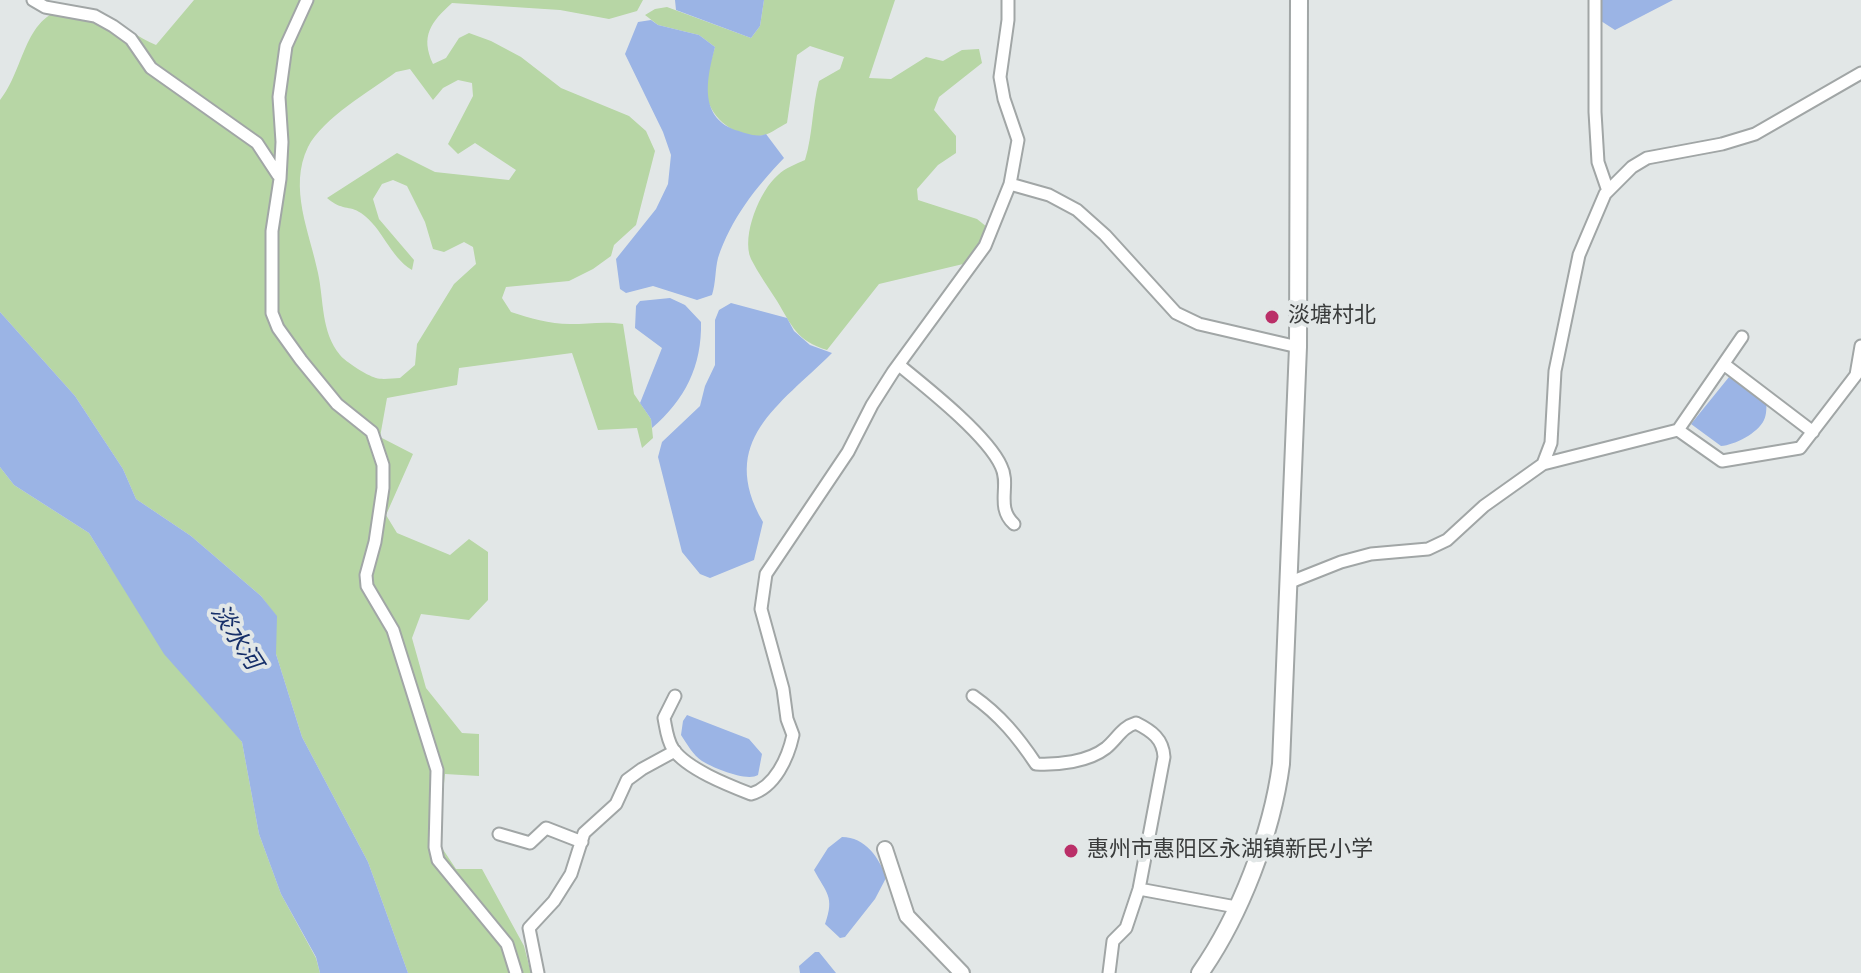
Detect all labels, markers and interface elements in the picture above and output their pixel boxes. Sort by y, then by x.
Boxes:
place label: 淡塘村北 [1288,304,1376,330]
marker: 淡塘村北 [1263,308,1281,326]
water label: 淡水河 [203,600,267,676]
place label: 惠州市惠阳区永湖镇新民小学 [1087,838,1373,864]
marker: 惠州市惠阳区永湖镇新民小学 [1062,842,1080,860]

